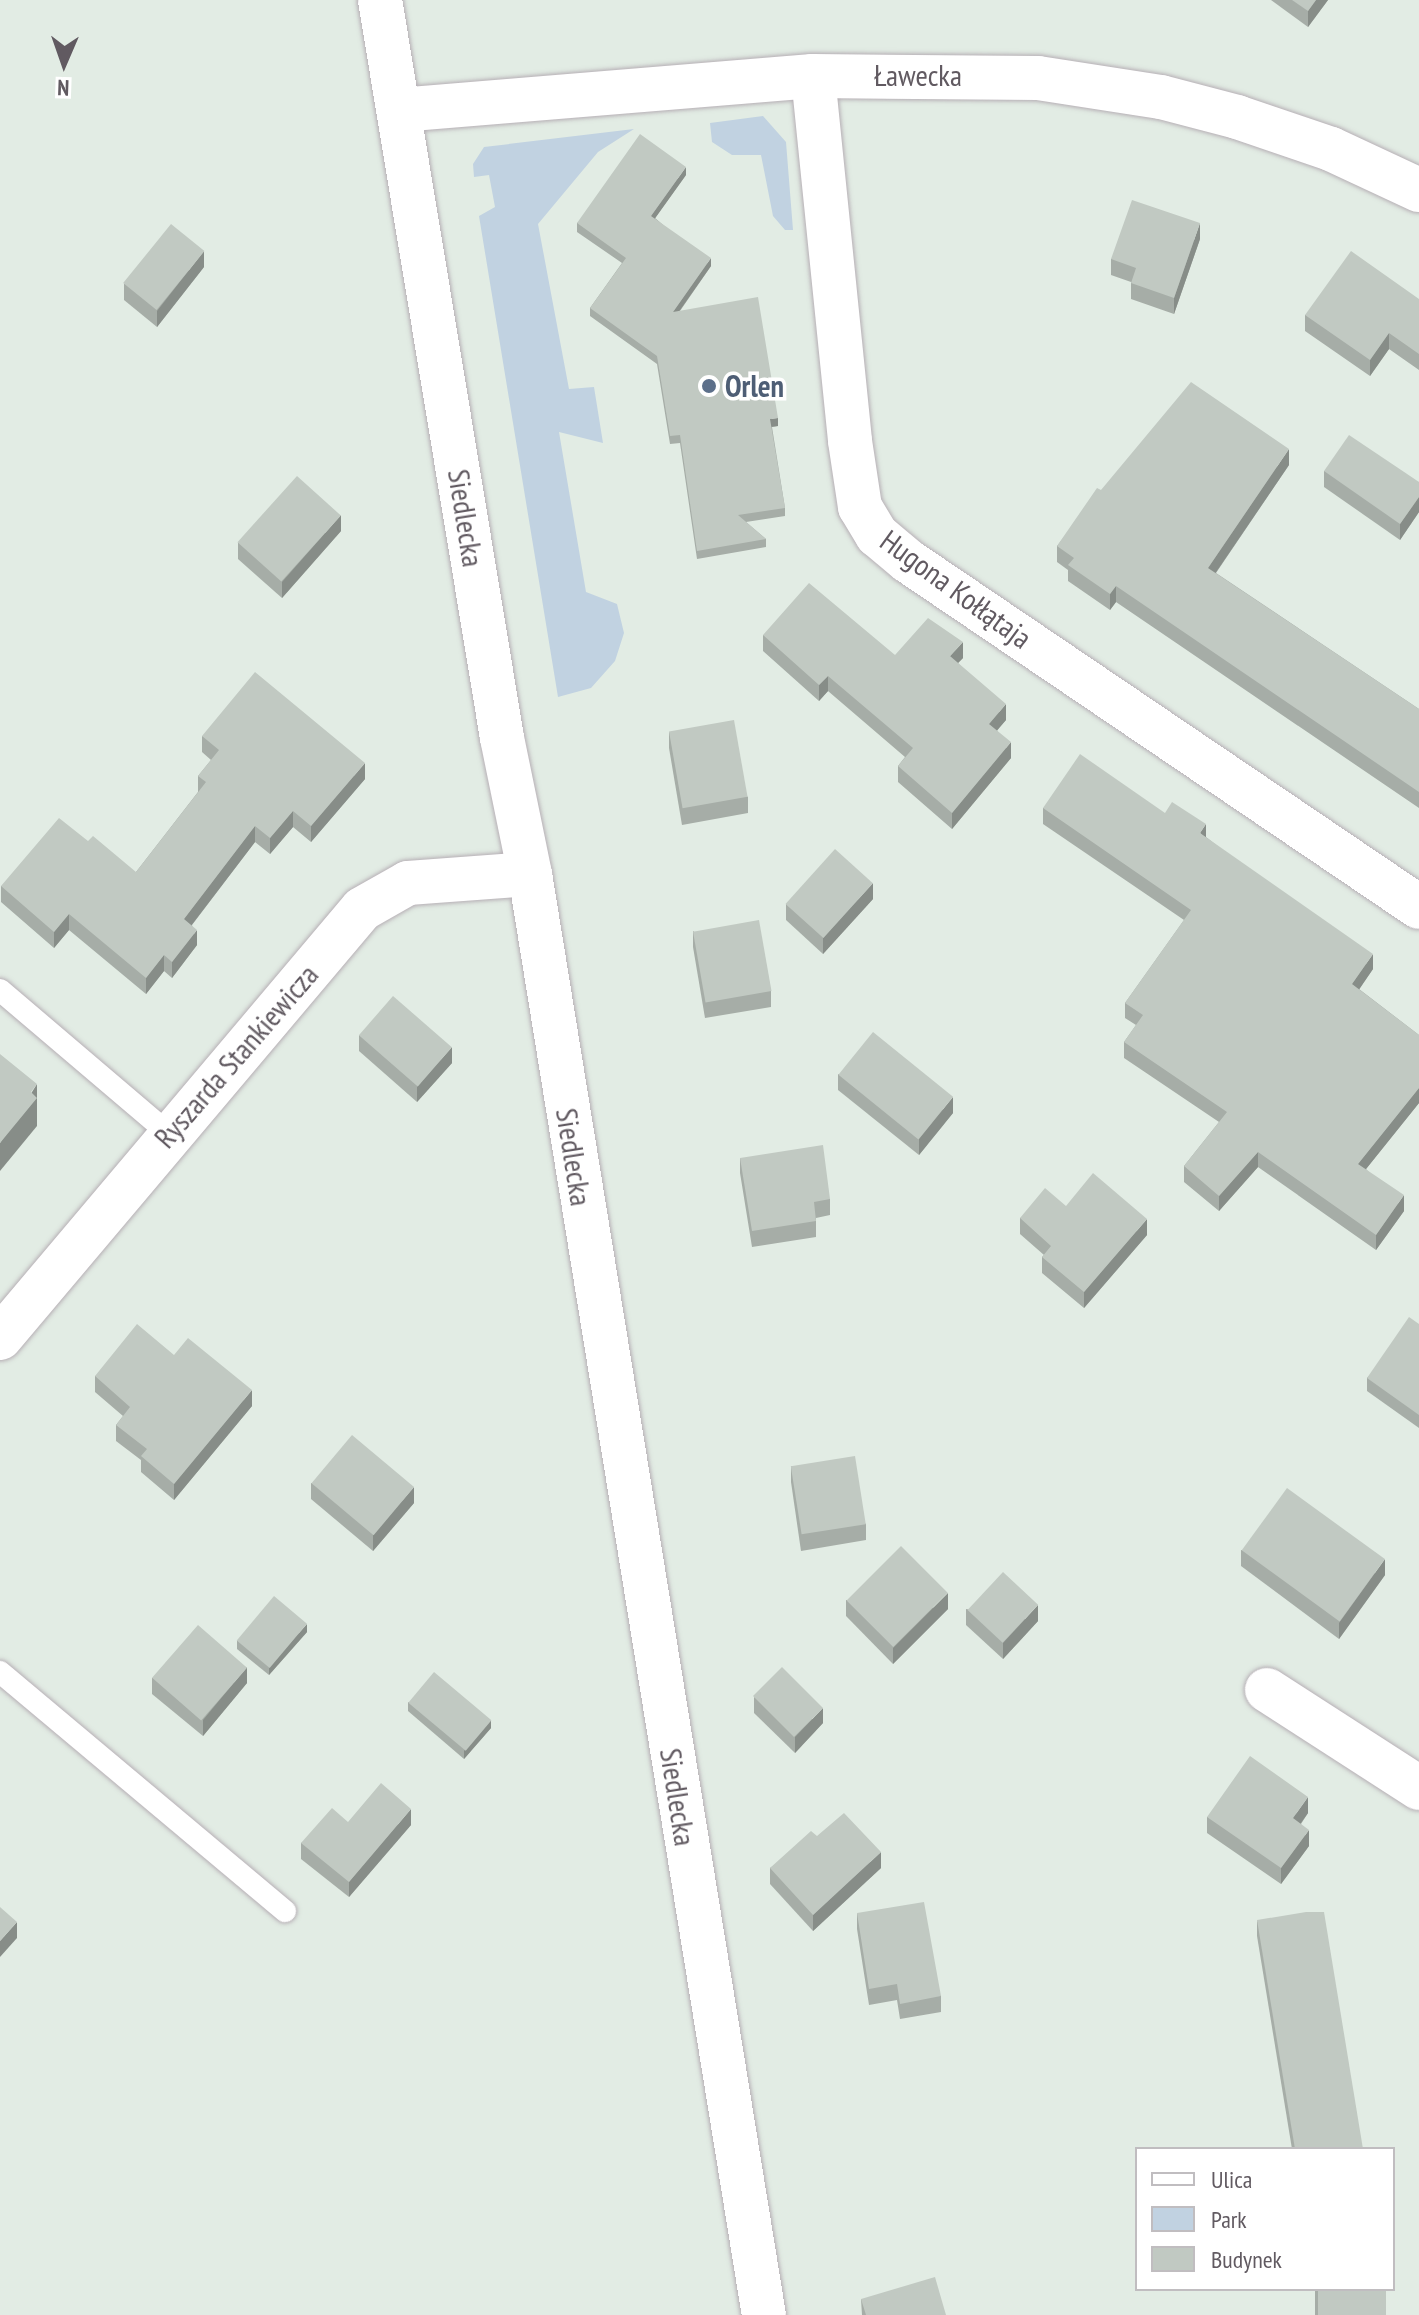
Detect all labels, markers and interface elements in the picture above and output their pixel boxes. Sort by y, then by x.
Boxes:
north arrow [24,24,104,104]
street label: Ławecka [874,57,962,93]
text: N [57,74,70,102]
place label: Orlen [725,368,784,404]
marker: Orlen [700,377,718,395]
street label: Siedlecka [441,467,491,569]
street label: Hugona Kołłątaja [873,522,1039,656]
street label: Ryszarda Stankiewicza [147,957,325,1155]
street label: Siedlecka [549,1106,599,1208]
street label: Siedlecka [653,1746,703,1848]
legend [1135,2147,1395,2291]
text: Ulica [1211,2164,1252,2195]
text: Park [1211,2204,1247,2235]
text: Budynek [1211,2244,1282,2275]

